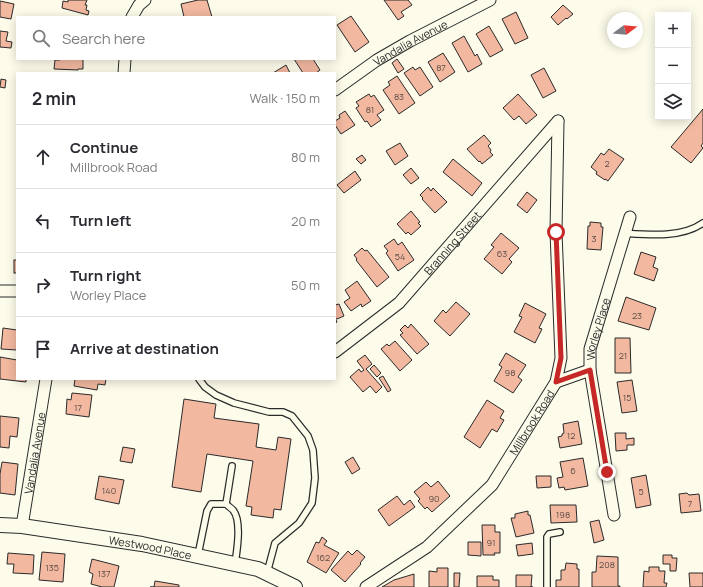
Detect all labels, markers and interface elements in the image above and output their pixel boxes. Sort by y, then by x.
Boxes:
north arrow [607,12,643,48]
map controls [655,12,691,120]
button: + [655,12,691,48]
search box [16,16,336,60]
street label: Vandalia Avenue [369,16,450,68]
icon: search [30,27,52,49]
text: Search here [62,28,145,49]
button: − [655,48,691,84]
house number: 87 [436,61,446,74]
button: layers [655,84,691,120]
text: 2 min [32,87,76,110]
text: Walk · 150 m [249,89,320,107]
house number: 83 [394,90,404,103]
house number: 81 [366,103,374,116]
text: Continue [70,137,138,158]
icon: ahead [32,146,54,168]
text: 80 m [291,148,320,166]
house number: 2 [604,157,610,170]
text: Millbrook Road [70,158,158,176]
street label: Branning Street [420,207,484,277]
icon: left [32,210,54,232]
text: Turn left [70,210,132,231]
text: 20 m [291,212,320,230]
route start [547,223,565,241]
house number: 3 [592,232,597,245]
house number: 63 [497,247,507,260]
house number: 54 [395,250,405,263]
text: Turn right [70,265,141,286]
icon: right [32,274,54,296]
text: 50 m [291,276,320,294]
text: Worley Place [70,286,146,304]
street label: Worley Place [582,295,613,360]
house number: 23 [632,309,642,322]
icon: arrive [32,338,54,360]
text: Arrive at destination [70,338,219,359]
house number: 21 [619,349,627,362]
house number: 98 [505,366,515,379]
street label: Millbrook Road [505,386,557,457]
house number: 15 [623,391,631,404]
house number: 17 [74,401,82,414]
street label: Vandalia Avenue [20,410,48,495]
house number: 12 [567,429,575,442]
route end [598,463,616,481]
house number: 6 [570,464,576,477]
house number: 140 [102,484,116,497]
house number: 5 [638,485,644,498]
house number: 90 [428,492,440,505]
house number: 7 [688,497,693,510]
house number: 198 [556,508,570,521]
street label: Westwood Place [108,532,194,562]
house number: 91 [486,536,496,549]
house number: 162 [316,551,330,564]
house number: 208 [599,558,615,571]
house number: 135 [45,561,59,574]
house number: 137 [97,567,111,580]

